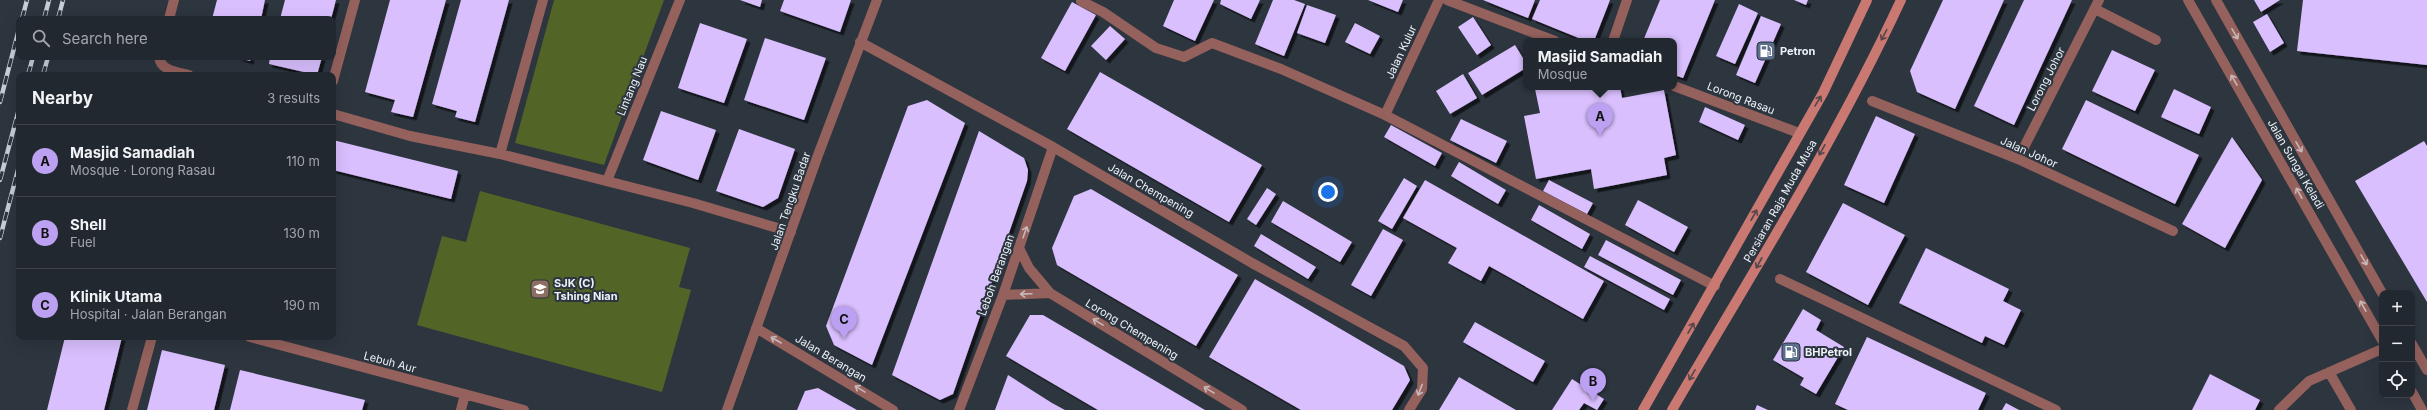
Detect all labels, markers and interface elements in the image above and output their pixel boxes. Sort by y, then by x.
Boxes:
search box [16,16,336,60]
street label: Jalan Kulur [1382,23,1420,81]
icon: search [30,27,52,49]
one-way arrow [2231,28,2239,40]
text: Search here [62,29,148,48]
one-way arrow [1879,29,1887,41]
popup [1523,38,1677,90]
fuel station icon: Petron [1755,40,1777,62]
place label: Petron [1780,44,1816,58]
street label: Lorong Johor [2024,45,2068,113]
text: Masjid Samadiah [1538,47,1662,66]
street label: Lintang Nau [614,54,650,118]
text: Mosque [1538,66,1587,82]
one-way arrow [2230,74,2238,86]
street label: Lorong Rasau [1705,79,1777,117]
text: Nearby [32,88,93,108]
text: 3 results [267,90,320,106]
one-way arrow [1814,95,1822,107]
pin: A [1587,103,1613,136]
street label: Jalan Sungai Keladi [2265,117,2327,211]
street label: Jalan Johor [1998,133,2060,171]
street label: Persiaran Raja Muda Musa [1740,137,1820,265]
one-way arrow [2296,141,2304,153]
text: Masjid Samadiah [70,143,195,162]
one-way arrow [1818,144,1826,156]
street label: Jalan Tengku Badar [767,150,813,252]
text: A [40,153,50,169]
text: 110 m [286,153,320,169]
street label: Jalan Chempening [1105,160,1197,220]
text: Mosque · Lorong Rasau [70,162,215,178]
your location [1318,182,1338,202]
one-way arrow [2294,187,2302,199]
one-way arrow [1751,209,1759,221]
text: Shell [70,215,106,234]
text: B [41,225,49,241]
text: 130 m [283,225,320,241]
one-way arrow [1022,225,1029,238]
street label: Leboh Berangan [975,232,1017,318]
text: Fuel [70,234,96,250]
one-way arrow [2360,254,2368,266]
one-way arrow [1754,257,1762,269]
place label: SJK (C) Tshing Nian [554,276,618,303]
school or university icon: SJK (C) Tshing Nian [529,278,551,300]
text: Klinik Utama [70,287,162,306]
one-way arrow [1020,290,1033,298]
map controls [2379,290,2415,398]
button: + [2379,290,2415,326]
street label: Lorong Chempening [1083,296,1181,362]
text: C [40,297,50,313]
text: 190 m [283,297,320,313]
one-way arrow [2358,300,2366,312]
text: Hospital · Jalan Berangan [70,306,227,322]
pin: C [831,306,857,339]
one-way arrow [1092,318,1104,326]
one-way arrow [1687,322,1695,334]
button: − [2379,326,2415,362]
street label: Jalan Berangan [793,331,869,385]
one-way arrow [770,335,782,343]
fuel station icon: BHPetrol [1780,341,1802,363]
place label: BHPetrol [1805,345,1852,359]
street label: Lebuh Aur [362,348,418,376]
button: locate [2379,362,2415,398]
pin: B [1580,368,1606,401]
one-way arrow [1688,369,1696,381]
one-way arrow [1416,384,1423,397]
one-way arrow [854,385,866,393]
one-way arrow [1204,386,1215,394]

